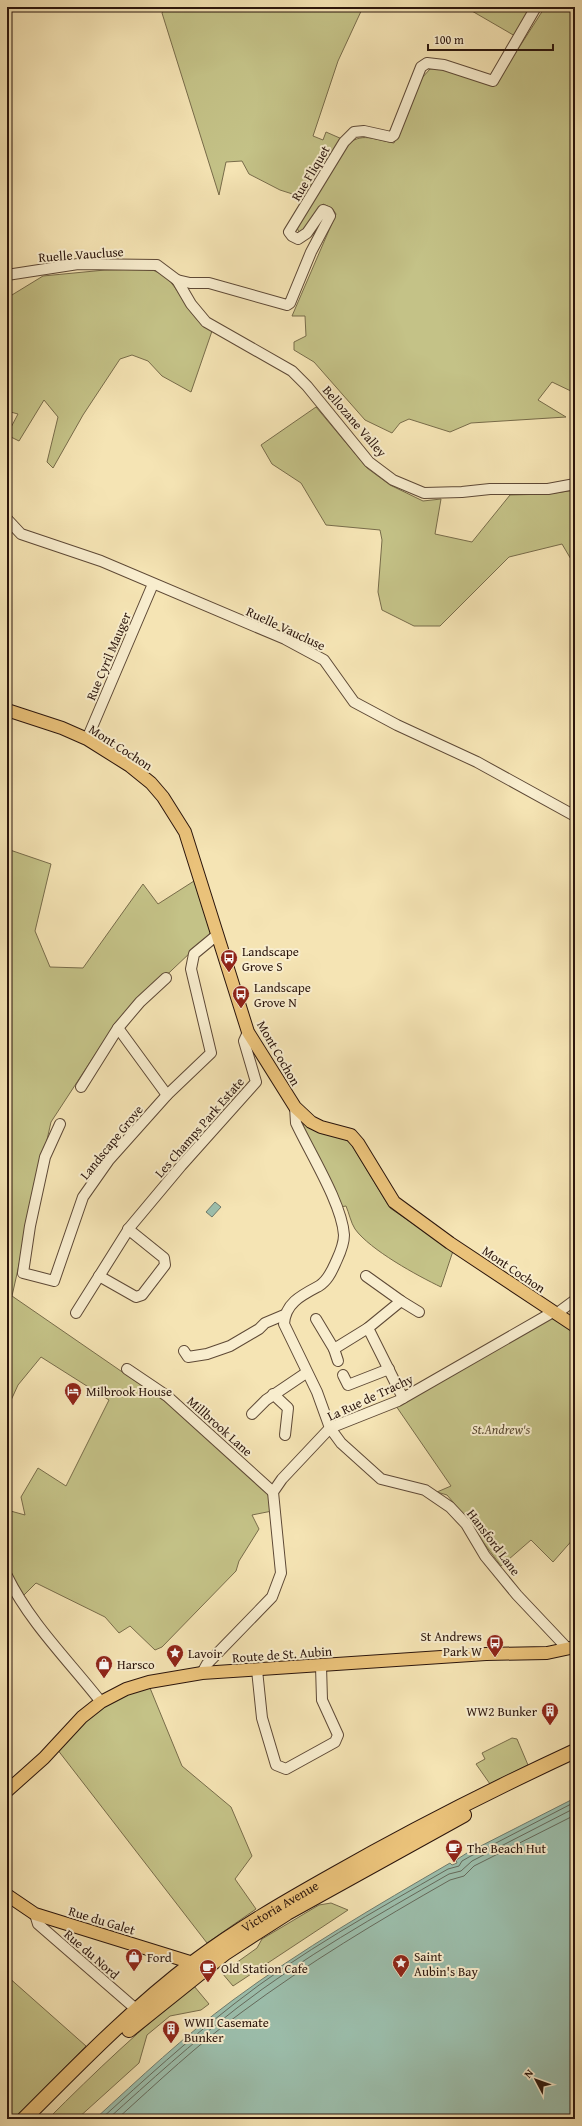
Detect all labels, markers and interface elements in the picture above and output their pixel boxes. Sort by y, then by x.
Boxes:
scale bar [428,26,553,52]
text: 100 m [434,31,464,48]
street label: Rue Fliquet [286,142,335,205]
street label: Ruelle Vaucluse [38,242,124,267]
street label: Bellozane Valley [318,381,391,462]
street label: Ruelle Vaucluse [243,602,328,655]
street label: Rue Cyril Mauger [81,608,136,703]
street label: Mont Cochon [85,720,157,776]
place label: Landscape Grove S [242,942,299,976]
bus stop icon: Landscape Grove S [219,948,239,973]
place label: Landscape Grove N [254,978,311,1012]
bus stop icon: Landscape Grove N [231,984,251,1009]
street label: Mont Cochon [252,1017,305,1090]
street label: Les Champs Park Estate [150,1073,248,1182]
street label: Landscape Grove [75,1101,147,1184]
street label: Mont Cochon [478,1241,550,1298]
street label: La Rue de Trachy [324,1369,417,1426]
hotel icon: Milbrook House [63,1381,83,1406]
place label: Milbrook House [86,1382,172,1401]
street label: Millbrook Lane [183,1392,257,1461]
park label: St.Andrew's [472,1420,531,1439]
street label: Hansford Lane [462,1505,525,1580]
place label: St Andrews Park W [420,1627,482,1661]
bus stop icon: St Andrews Park W [485,1633,505,1658]
street label: Route de St. Aubin [231,1641,333,1667]
place icon: Lavoir [165,1643,185,1668]
place label: Lavoir [188,1644,223,1663]
shop icon: Harsco [94,1654,114,1679]
place label: Harsco [117,1655,155,1674]
building icon: WW2 Bunker [540,1701,560,1726]
place label: WW2 Bunker [466,1702,538,1721]
cafe icon: The Beach Hut [444,1838,464,1863]
place label: The Beach Hut [467,1839,547,1858]
street label: Victoria Avenue [238,1876,322,1937]
street label: Rue du Galet [66,1901,138,1940]
street label: Rue du Nord [60,1925,123,1984]
shop icon: Ford [124,1947,144,1972]
place label: Saint Aubin's Bay [414,1947,478,1981]
place label: Ford [147,1948,172,1967]
place icon: Saint Aubin's Bay [391,1953,411,1978]
cafe icon: Old Station Cafe [198,1958,218,1983]
place label: Old Station Cafe [221,1959,308,1978]
place label: WWII Casemate Bunker [184,2013,269,2047]
building icon: WWII Casemate Bunker [161,2019,181,2044]
north arrow [516,2060,556,2100]
text: N [520,2065,537,2081]

